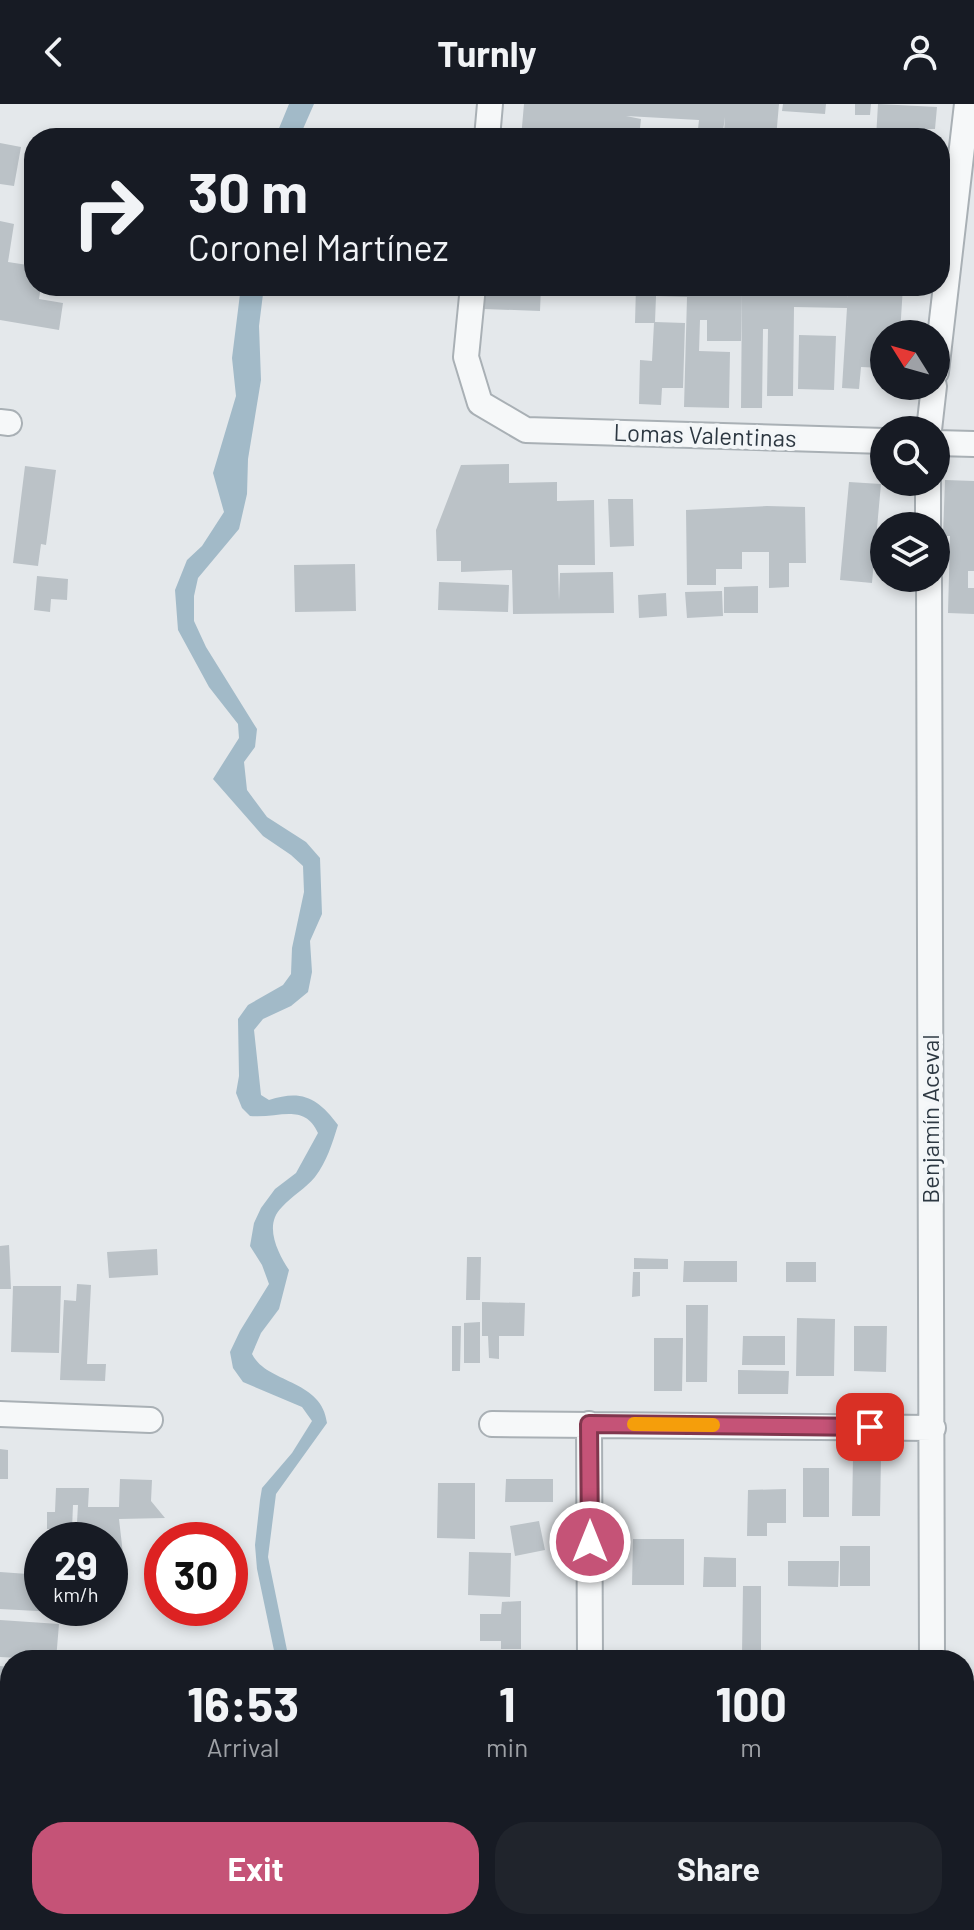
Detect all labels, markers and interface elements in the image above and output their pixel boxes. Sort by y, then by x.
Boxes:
icon: back [32,30,76,74]
icon: person [898,30,942,74]
text: Turnly [437,31,537,74]
text: 30 m [188,157,308,224]
icon: right [56,160,160,264]
text: Coronel Martínez [188,225,449,268]
north arrow [870,320,950,400]
map controls [870,320,950,592]
button: search [870,416,950,496]
street label: Lomas Valentinas [613,417,797,452]
button: layers [870,512,950,592]
street label: Benjamín Aceval [915,1034,944,1204]
pin [836,1393,904,1461]
icon: arrive [848,1405,892,1449]
position arrow [548,1500,632,1584]
speed limit sign: 30 [144,1522,248,1626]
text: 29 [54,1540,98,1588]
text: km/h [53,1582,99,1606]
text: 16:53 [187,1674,299,1732]
text: 1 [499,1674,516,1732]
text: 100 [715,1674,787,1732]
text: Arrival [207,1731,279,1762]
text: min [486,1731,528,1762]
text: m [740,1731,762,1762]
button: Exit [32,1822,479,1914]
button: Share [495,1822,942,1914]

